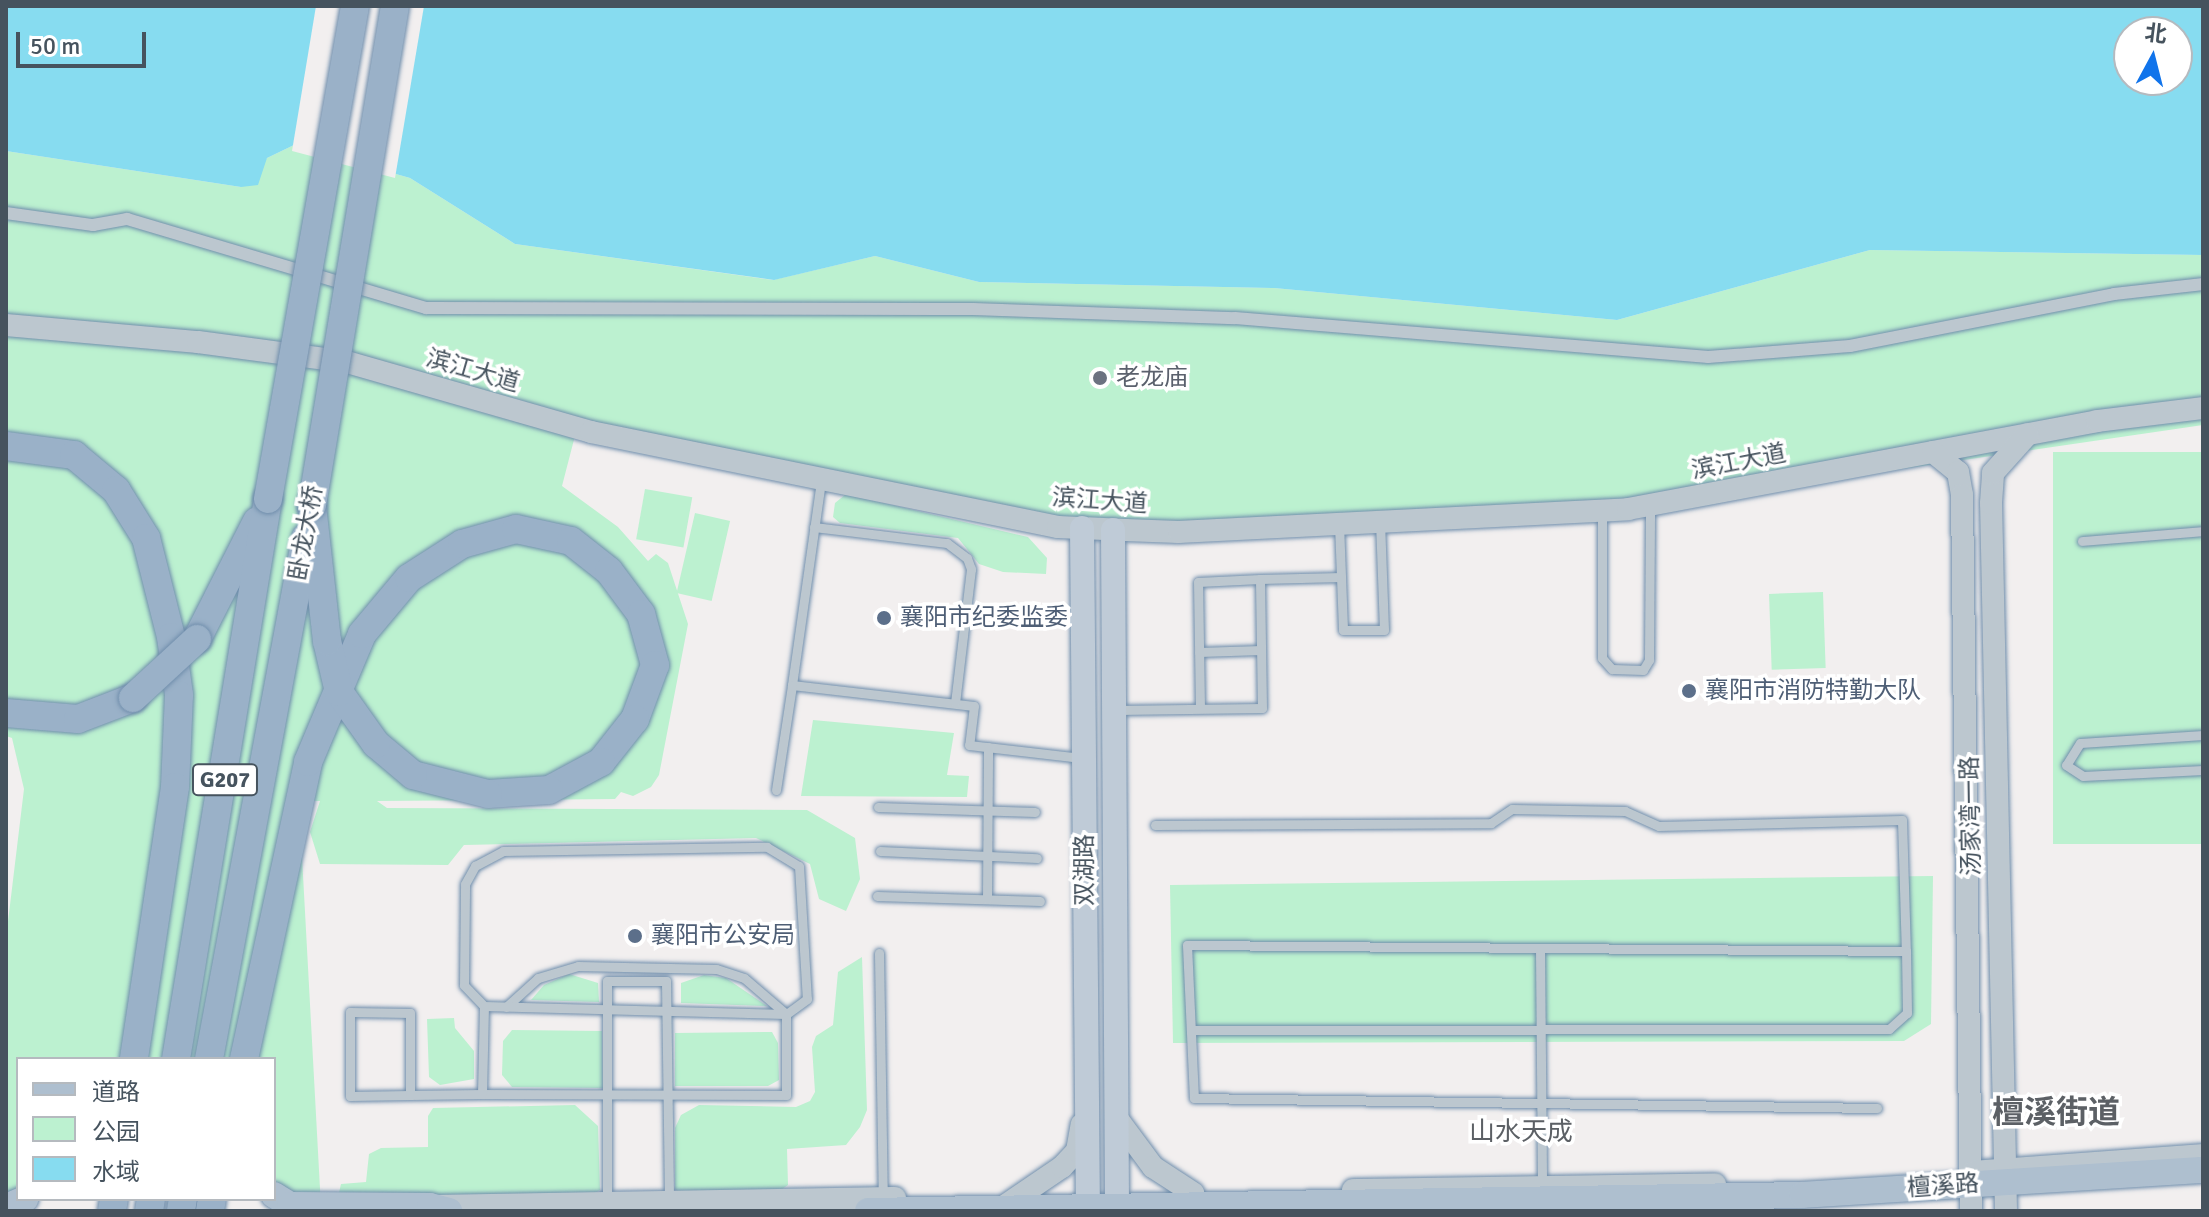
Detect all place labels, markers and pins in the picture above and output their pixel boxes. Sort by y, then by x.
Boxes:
place label: 老龙庙 [1116,364,1188,392]
marker: 老龙庙 [1091,369,1109,387]
place label: 襄阳市纪委监委 [900,604,1068,632]
marker: 襄阳市纪委监委 [875,609,893,627]
place label: 襄阳市消防特勤大队 [1705,677,1921,705]
marker: 襄阳市消防特勤大队 [1680,682,1698,700]
place label: 襄阳市公安局 [651,922,795,950]
marker: 襄阳市公安局 [626,927,644,945]

